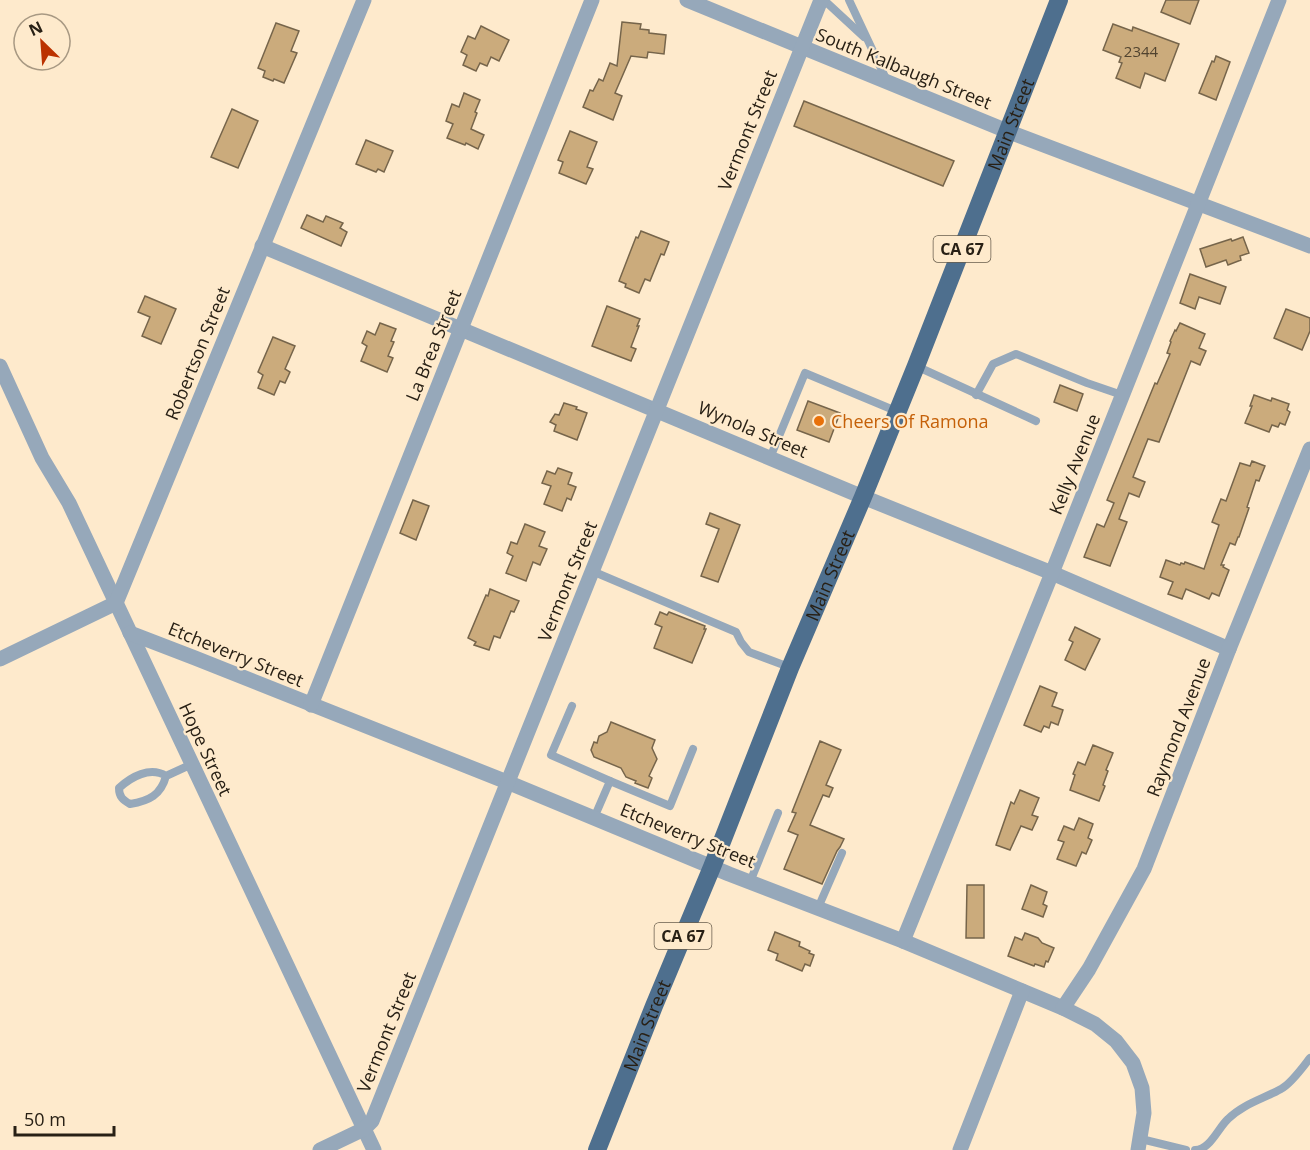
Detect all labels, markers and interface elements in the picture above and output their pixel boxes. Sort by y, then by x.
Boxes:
north arrow [12,12,72,72]
text: N [25,16,46,41]
street label: South Kalbaugh Street [813,22,995,114]
house number: 2344 [1124,41,1159,61]
street label: Vermont Street [712,66,782,194]
street label: Main Street [982,75,1039,174]
road number: CA 67 [934,236,990,262]
street label: Robertson Street [159,283,235,423]
street label: La Brea Street [400,286,466,404]
street label: Wynola Street [694,395,812,463]
place label: Cheers Of Ramona [831,409,989,433]
street label: Kelly Avenue [1043,410,1105,518]
marker: Cheers Of Ramona [812,414,826,428]
street label: Vermont Street [532,517,602,645]
street label: Main Street [800,526,860,625]
street label: Etcheverry Street [165,616,307,692]
street label: Raymond Avenue [1140,654,1216,800]
street label: Hope Street [174,699,238,799]
street label: Etcheverry Street [617,797,759,873]
road number: CA 67 [654,923,712,949]
street label: Vermont Street [351,968,421,1096]
street label: Main Street [617,976,676,1075]
scale bar [15,1099,114,1137]
text: 50 m [24,1107,66,1131]

